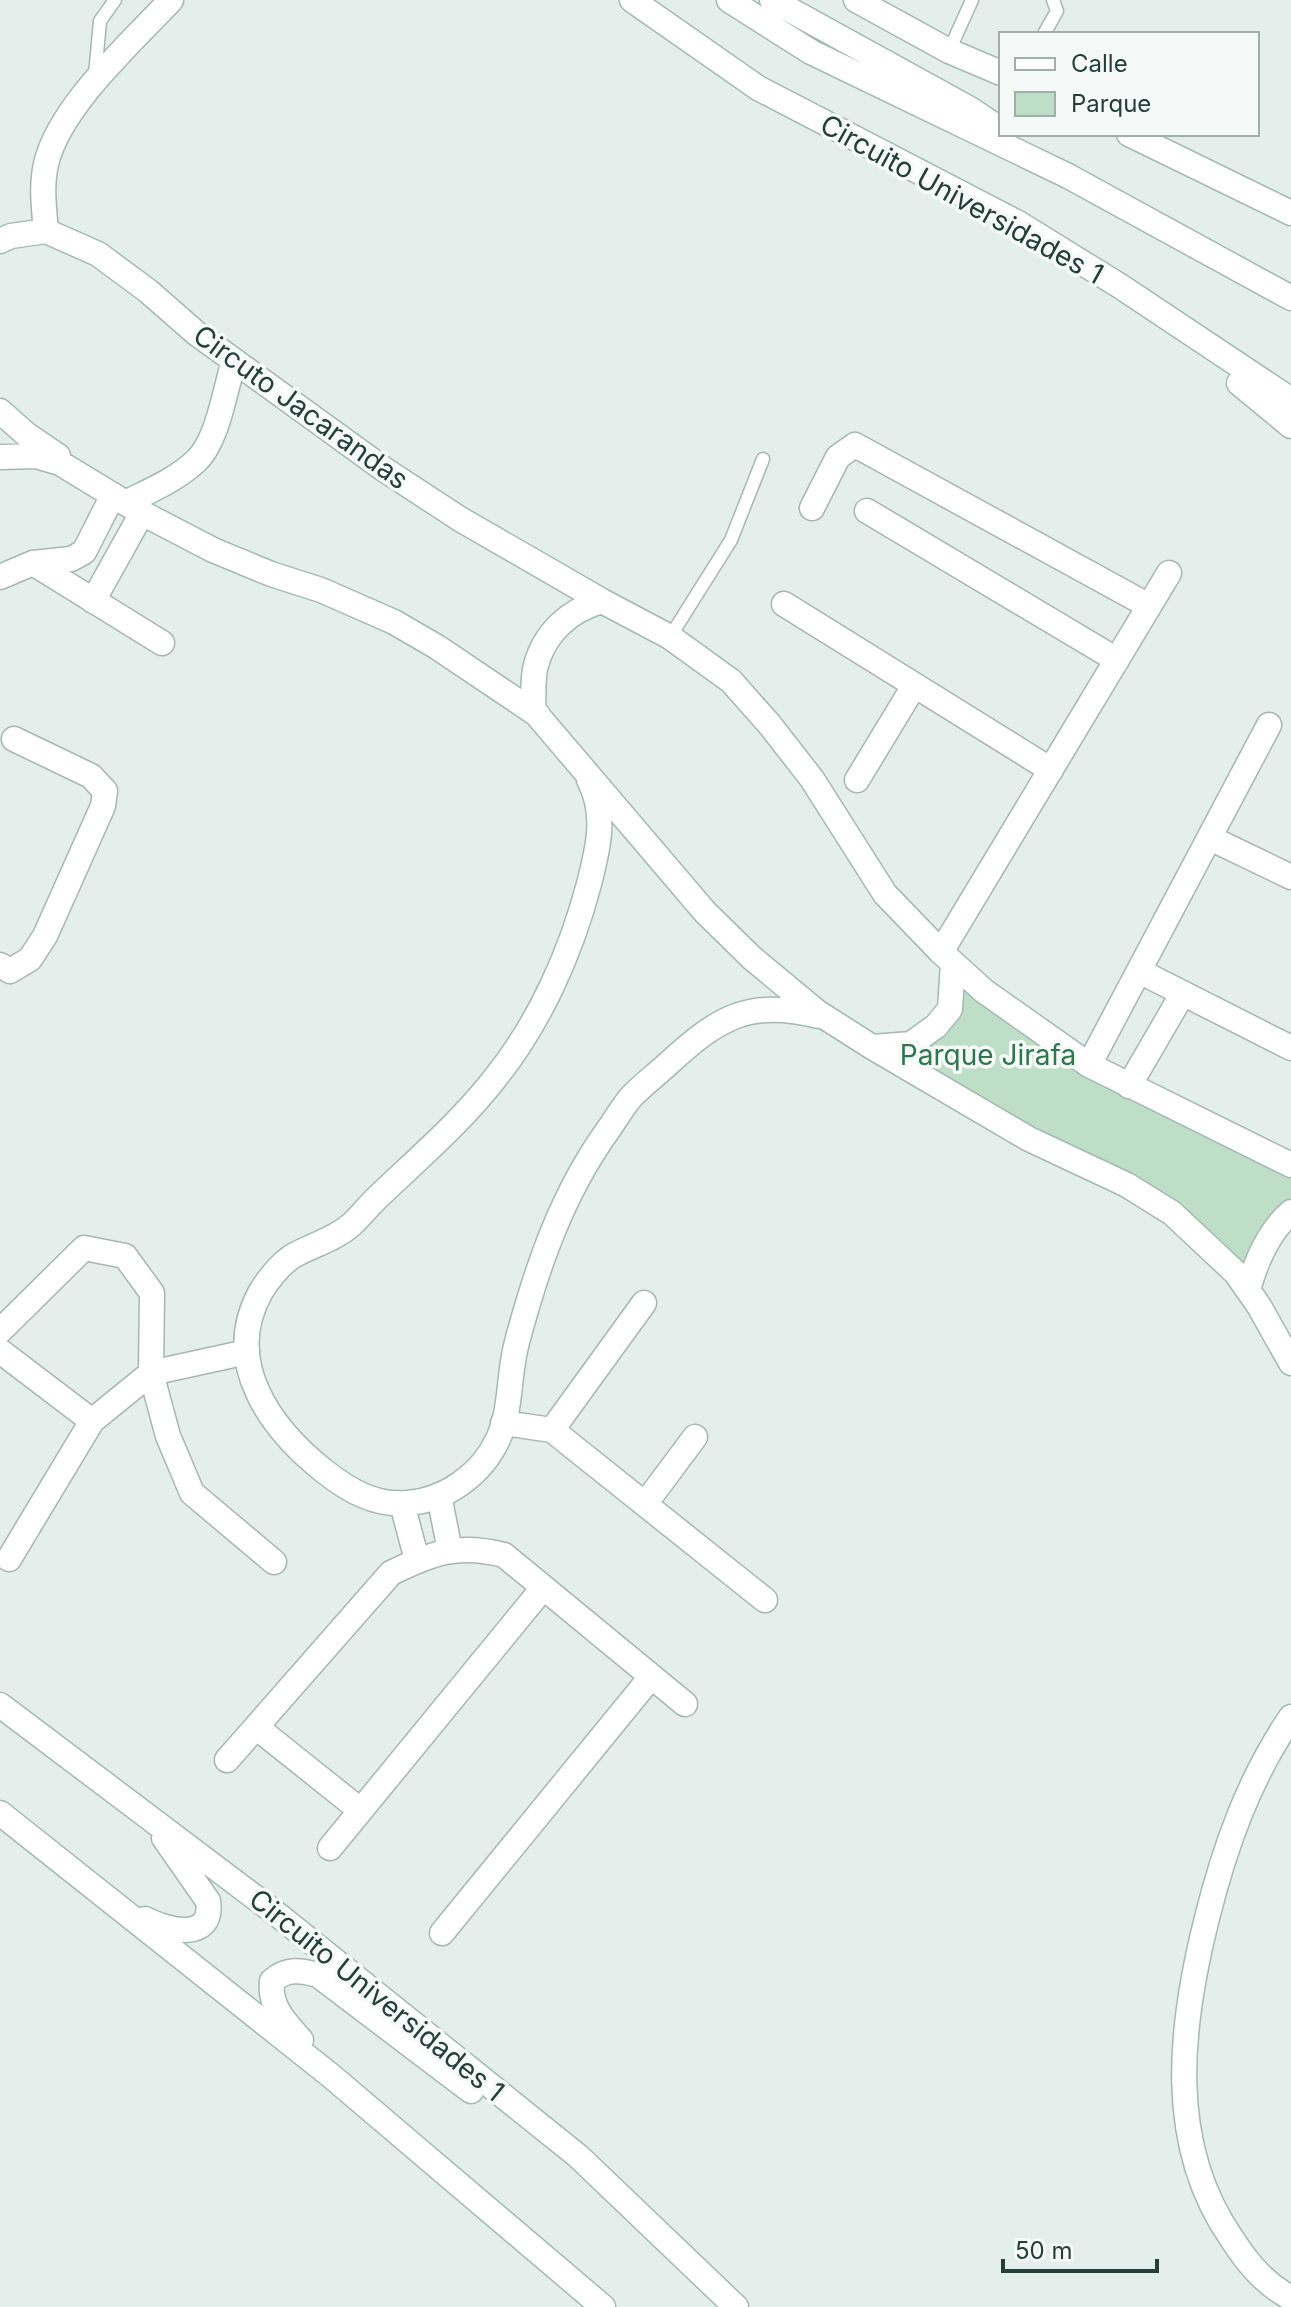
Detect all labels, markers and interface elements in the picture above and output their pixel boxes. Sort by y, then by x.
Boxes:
legend [999,32,1259,136]
text: Calle [1071,49,1128,78]
text: Parque [1071,89,1151,118]
street label: Circuito Universidades 1 [815,107,1109,291]
street label: Circuto Jacarandas [187,318,415,496]
park label: Parque Jirafa [900,1038,1076,1072]
street label: Circuito Universidades 1 [243,1882,511,2108]
scale bar [1003,2223,1157,2273]
text: 50 m [1015,2236,1073,2265]

